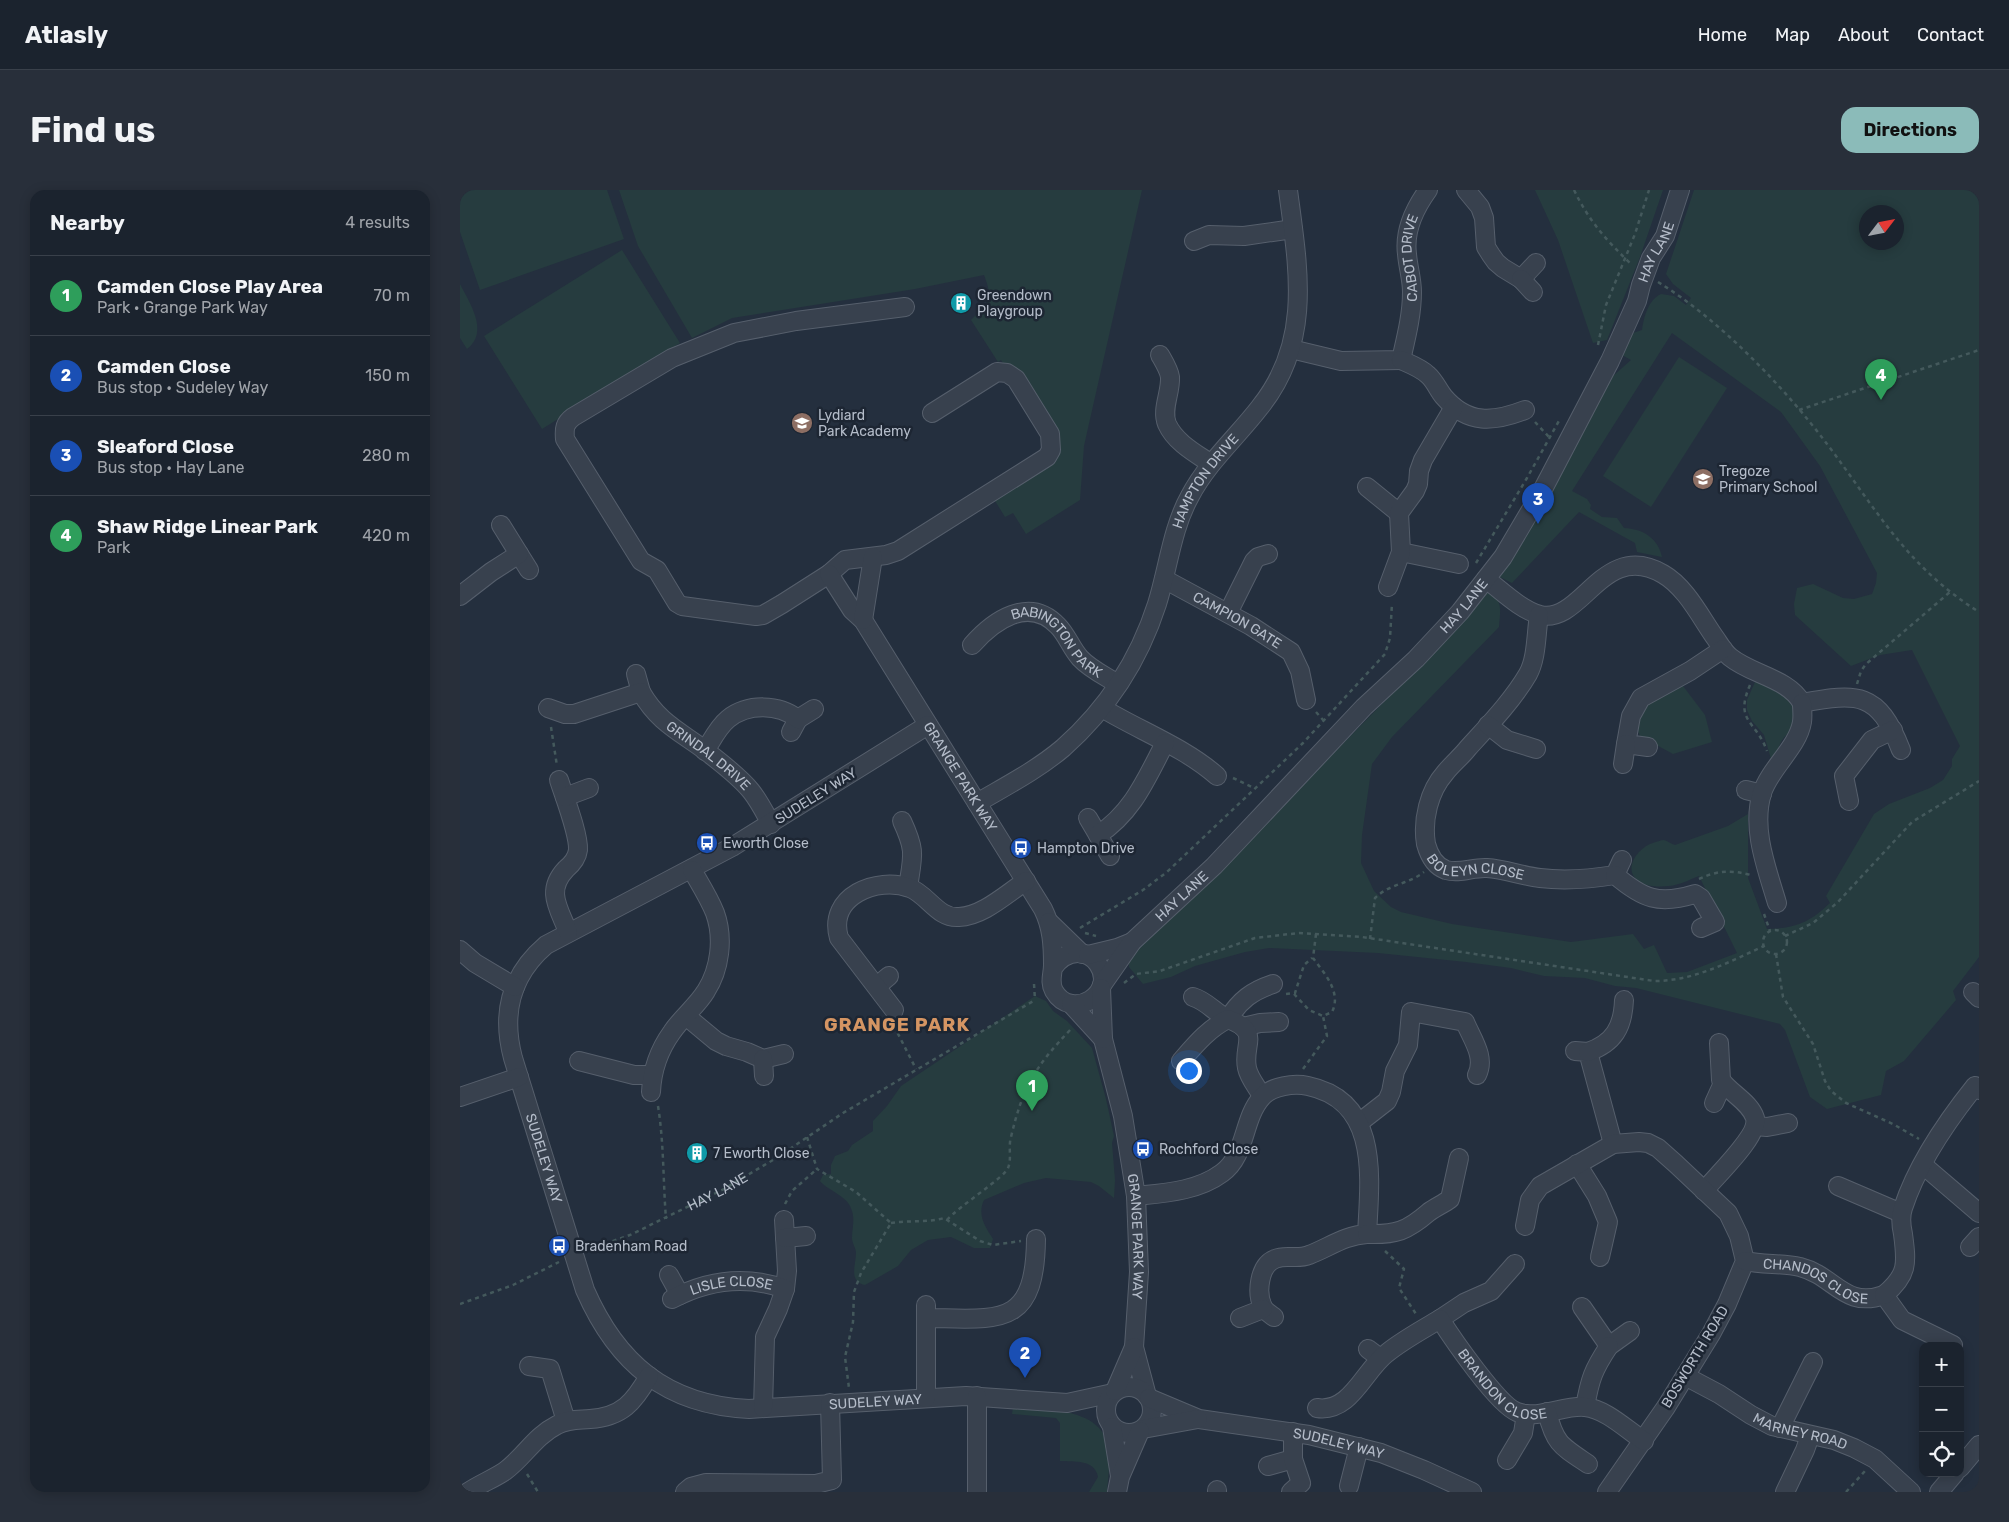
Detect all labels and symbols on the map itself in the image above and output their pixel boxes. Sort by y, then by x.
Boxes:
north arrow [1859,205,1904,250]
street label: CABOT DRIVE [1398,211,1422,302]
street label: HAY LANE [1634,219,1678,285]
place label: Greendown Playgroup [977,287,1052,320]
building icon: Greendown Playgroup [949,291,973,315]
pin: 4 [1865,359,1897,400]
place label: Lydiard Park Academy [818,407,911,440]
school or university icon: Lydiard Park Academy [790,411,814,435]
street label: HAMPTON DRIVE [1169,430,1242,531]
place label: Tregoze Primary School [1719,463,1817,496]
school or university icon: Tregoze Primary School [1691,467,1715,491]
pin: 3 [1522,483,1554,524]
street label: HAY LANE [1436,575,1491,637]
street label: CAMPION GATE [1190,588,1285,652]
street label: BABINGTON PARK [1009,603,1106,682]
street label: GRINDAL DRIVE [663,717,755,793]
street label: GRANGE PARK WAY [920,719,1001,835]
street label: SUDELEY WAY [772,764,860,828]
bus stop icon: Eworth Close [695,831,719,855]
place label: Eworth Close [723,835,809,852]
bus stop icon: Hampton Drive [1009,836,1033,860]
place label: Hampton Drive [1037,840,1135,857]
street label: BOLEYN CLOSE [1423,850,1526,883]
street label: HAY LANE [1152,867,1212,925]
district label: GRANGE PARK [824,1013,970,1036]
your location [1176,1058,1202,1084]
pin: 1 [1016,1070,1048,1111]
street label: SUDELEY WAY [522,1111,566,1205]
bus stop icon: Rochford Close [1131,1137,1155,1161]
building icon: 7 Eworth Close [685,1141,709,1165]
place label: Rochford Close [1159,1141,1258,1158]
place label: 7 Eworth Close [713,1145,810,1162]
street label: HAY LANE [684,1168,751,1214]
street label: GRANGE PARK WAY [1124,1172,1148,1300]
bus stop icon: Bradenham Road [547,1234,571,1258]
place label: Bradenham Road [575,1238,687,1255]
street label: CHANDOS CLOSE [1763,1255,1869,1307]
street label: LISLE CLOSE [687,1272,775,1299]
street label: BOSWORTH ROAD [1658,1303,1732,1411]
pin: 2 [1009,1337,1041,1378]
street label: BRANDON CLOSE [1454,1345,1548,1423]
street label: SUDELEY WAY [828,1390,922,1413]
street label: MARNEY ROAD [1750,1409,1850,1453]
street label: SUDELEY WAY [1292,1424,1386,1462]

